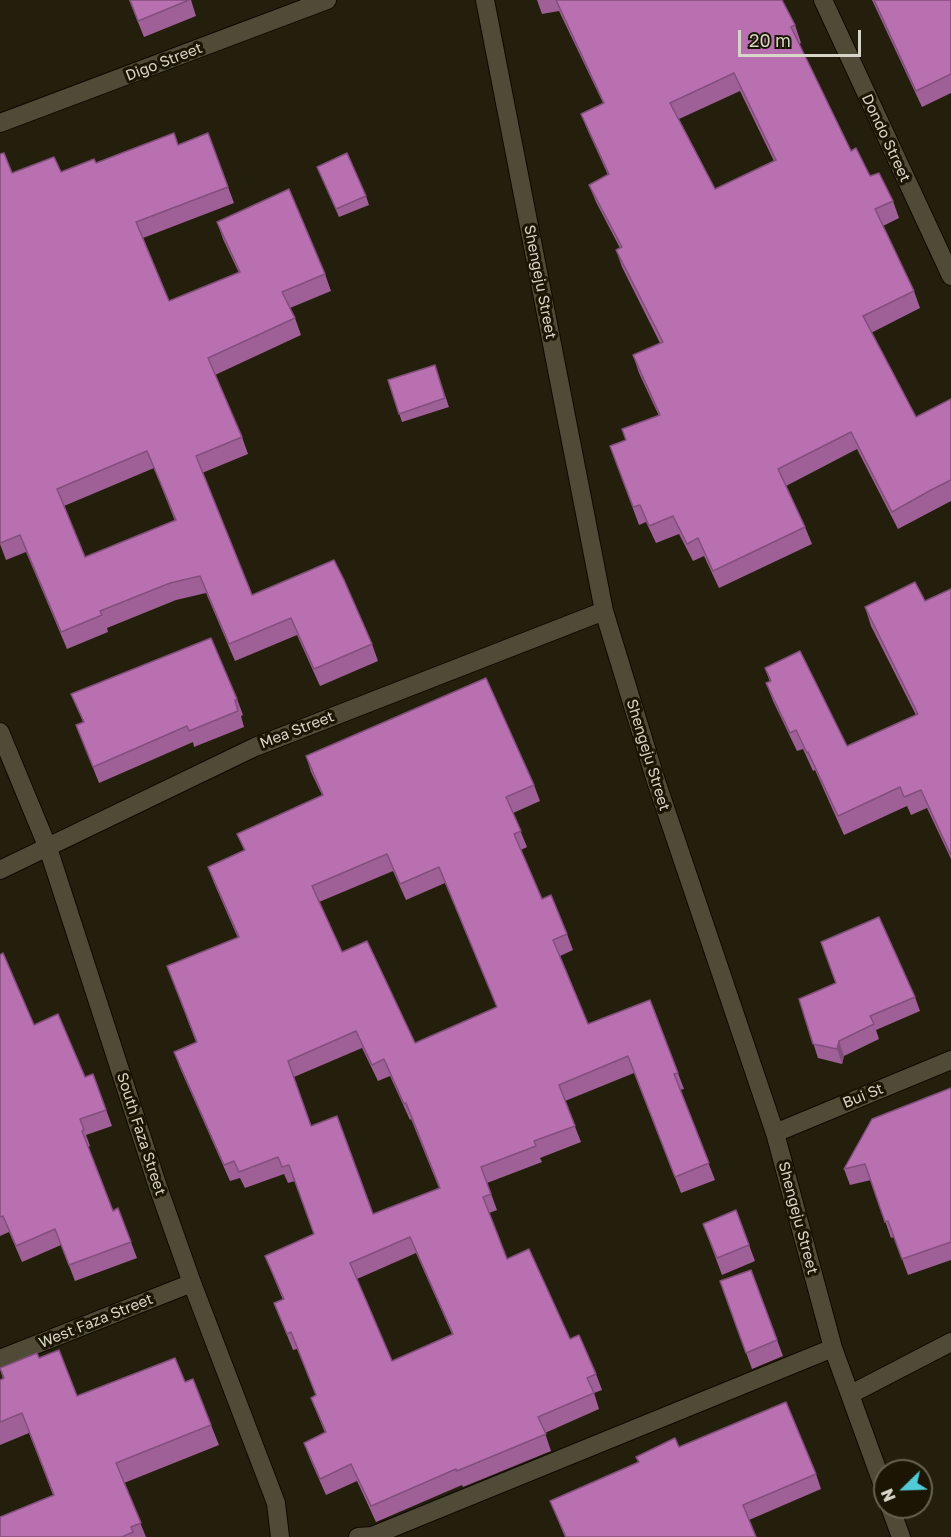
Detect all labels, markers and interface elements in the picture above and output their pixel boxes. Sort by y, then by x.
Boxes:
scale bar [741,18,864,56]
text: 20 m [749,29,791,51]
street label: Digo Street [123,39,205,85]
street label: Dondo Street [858,91,914,185]
street label: Shengeju Street [520,223,560,341]
street label: Shengeju Street [622,697,674,813]
street label: Mea Street [257,708,337,752]
street label: South Faza Street [113,1070,169,1198]
street label: Bui St [840,1080,886,1112]
street label: Shengeju Street [774,1160,822,1276]
street label: West Faza Street [36,1290,156,1352]
north arrow [873,1459,933,1519]
text: N [877,1486,900,1505]

